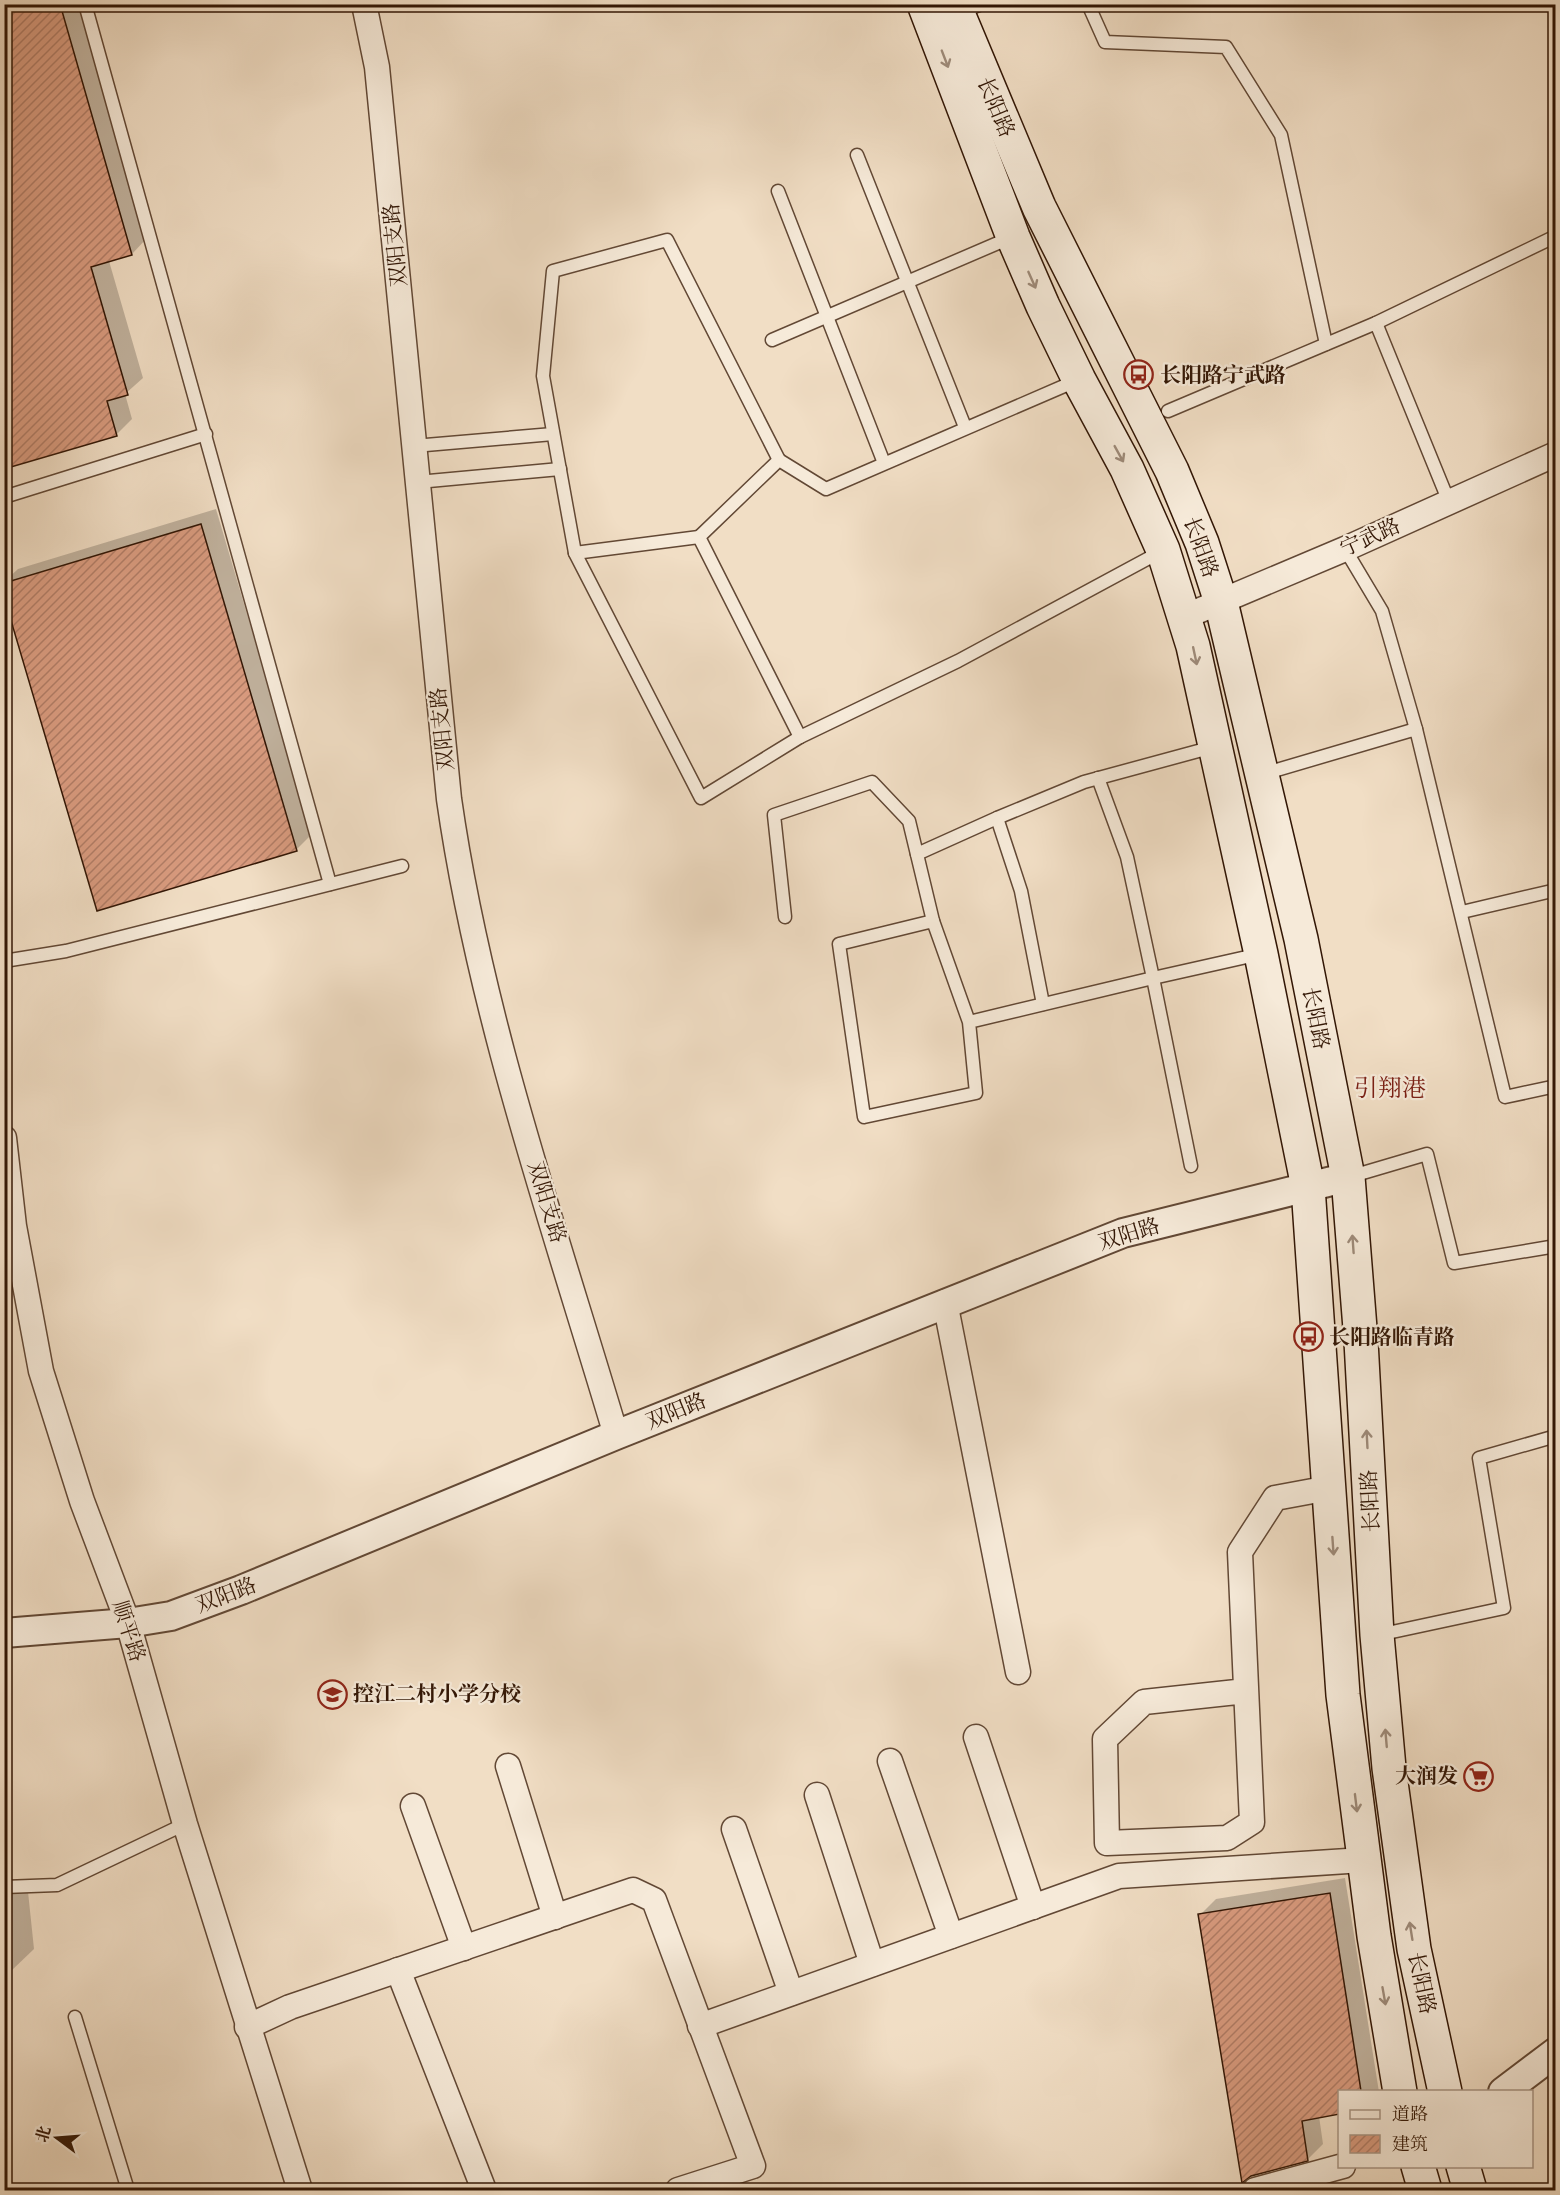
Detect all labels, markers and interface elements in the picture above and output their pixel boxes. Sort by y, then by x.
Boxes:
one-way arrow [940,49,951,68]
street label: 长阳路 [970,72,1023,142]
street label: 双阳支路 [375,202,414,288]
one-way arrow [1026,270,1038,288]
bus stop icon: 长阳路宁武路 [1123,359,1155,391]
place label: 长阳路宁武路 [1160,359,1286,390]
one-way arrow [1113,445,1125,462]
street label: 宁武路 [1335,510,1405,564]
street label: 长阳路 [1176,512,1227,582]
one-way arrow [1190,645,1201,665]
street label: 双阳支路 [422,686,461,772]
street label: 长阳路 [1295,984,1338,1052]
district label: 引翔港 [1354,1070,1426,1105]
street label: 双阳支路 [520,1157,575,1247]
street label: 双阳路 [1094,1209,1164,1258]
one-way arrow [1348,1235,1359,1255]
bus stop icon: 长阳路临青路 [1292,1321,1324,1353]
place label: 长阳路临青路 [1329,1321,1455,1352]
street label: 双阳路 [641,1384,711,1437]
one-way arrow [1361,1429,1372,1449]
street label: 长阳路 [1352,1469,1387,1533]
one-way arrow [1327,1536,1338,1556]
street label: 双阳路 [191,1569,261,1620]
street label: 顺平路 [105,1596,154,1666]
school or university icon: 控江二村小学分校 [316,1678,348,1710]
place label: 控江二村小学分校 [353,1678,521,1709]
one-way arrow [1380,1729,1391,1749]
place label: 大润发 [1395,1760,1458,1791]
supermarket icon: 大润发 [1463,1760,1495,1792]
one-way arrow [1351,1793,1362,1813]
one-way arrow [1406,1922,1417,1942]
street label: 长阳路 [1401,1949,1444,2017]
one-way arrow [1379,1986,1390,2006]
legend [1338,2090,1533,2168]
text: 道路 [1392,2100,1428,2127]
north arrow [27,2108,87,2168]
text: 北 [29,2123,56,2145]
text: 建筑 [1392,2130,1428,2157]

